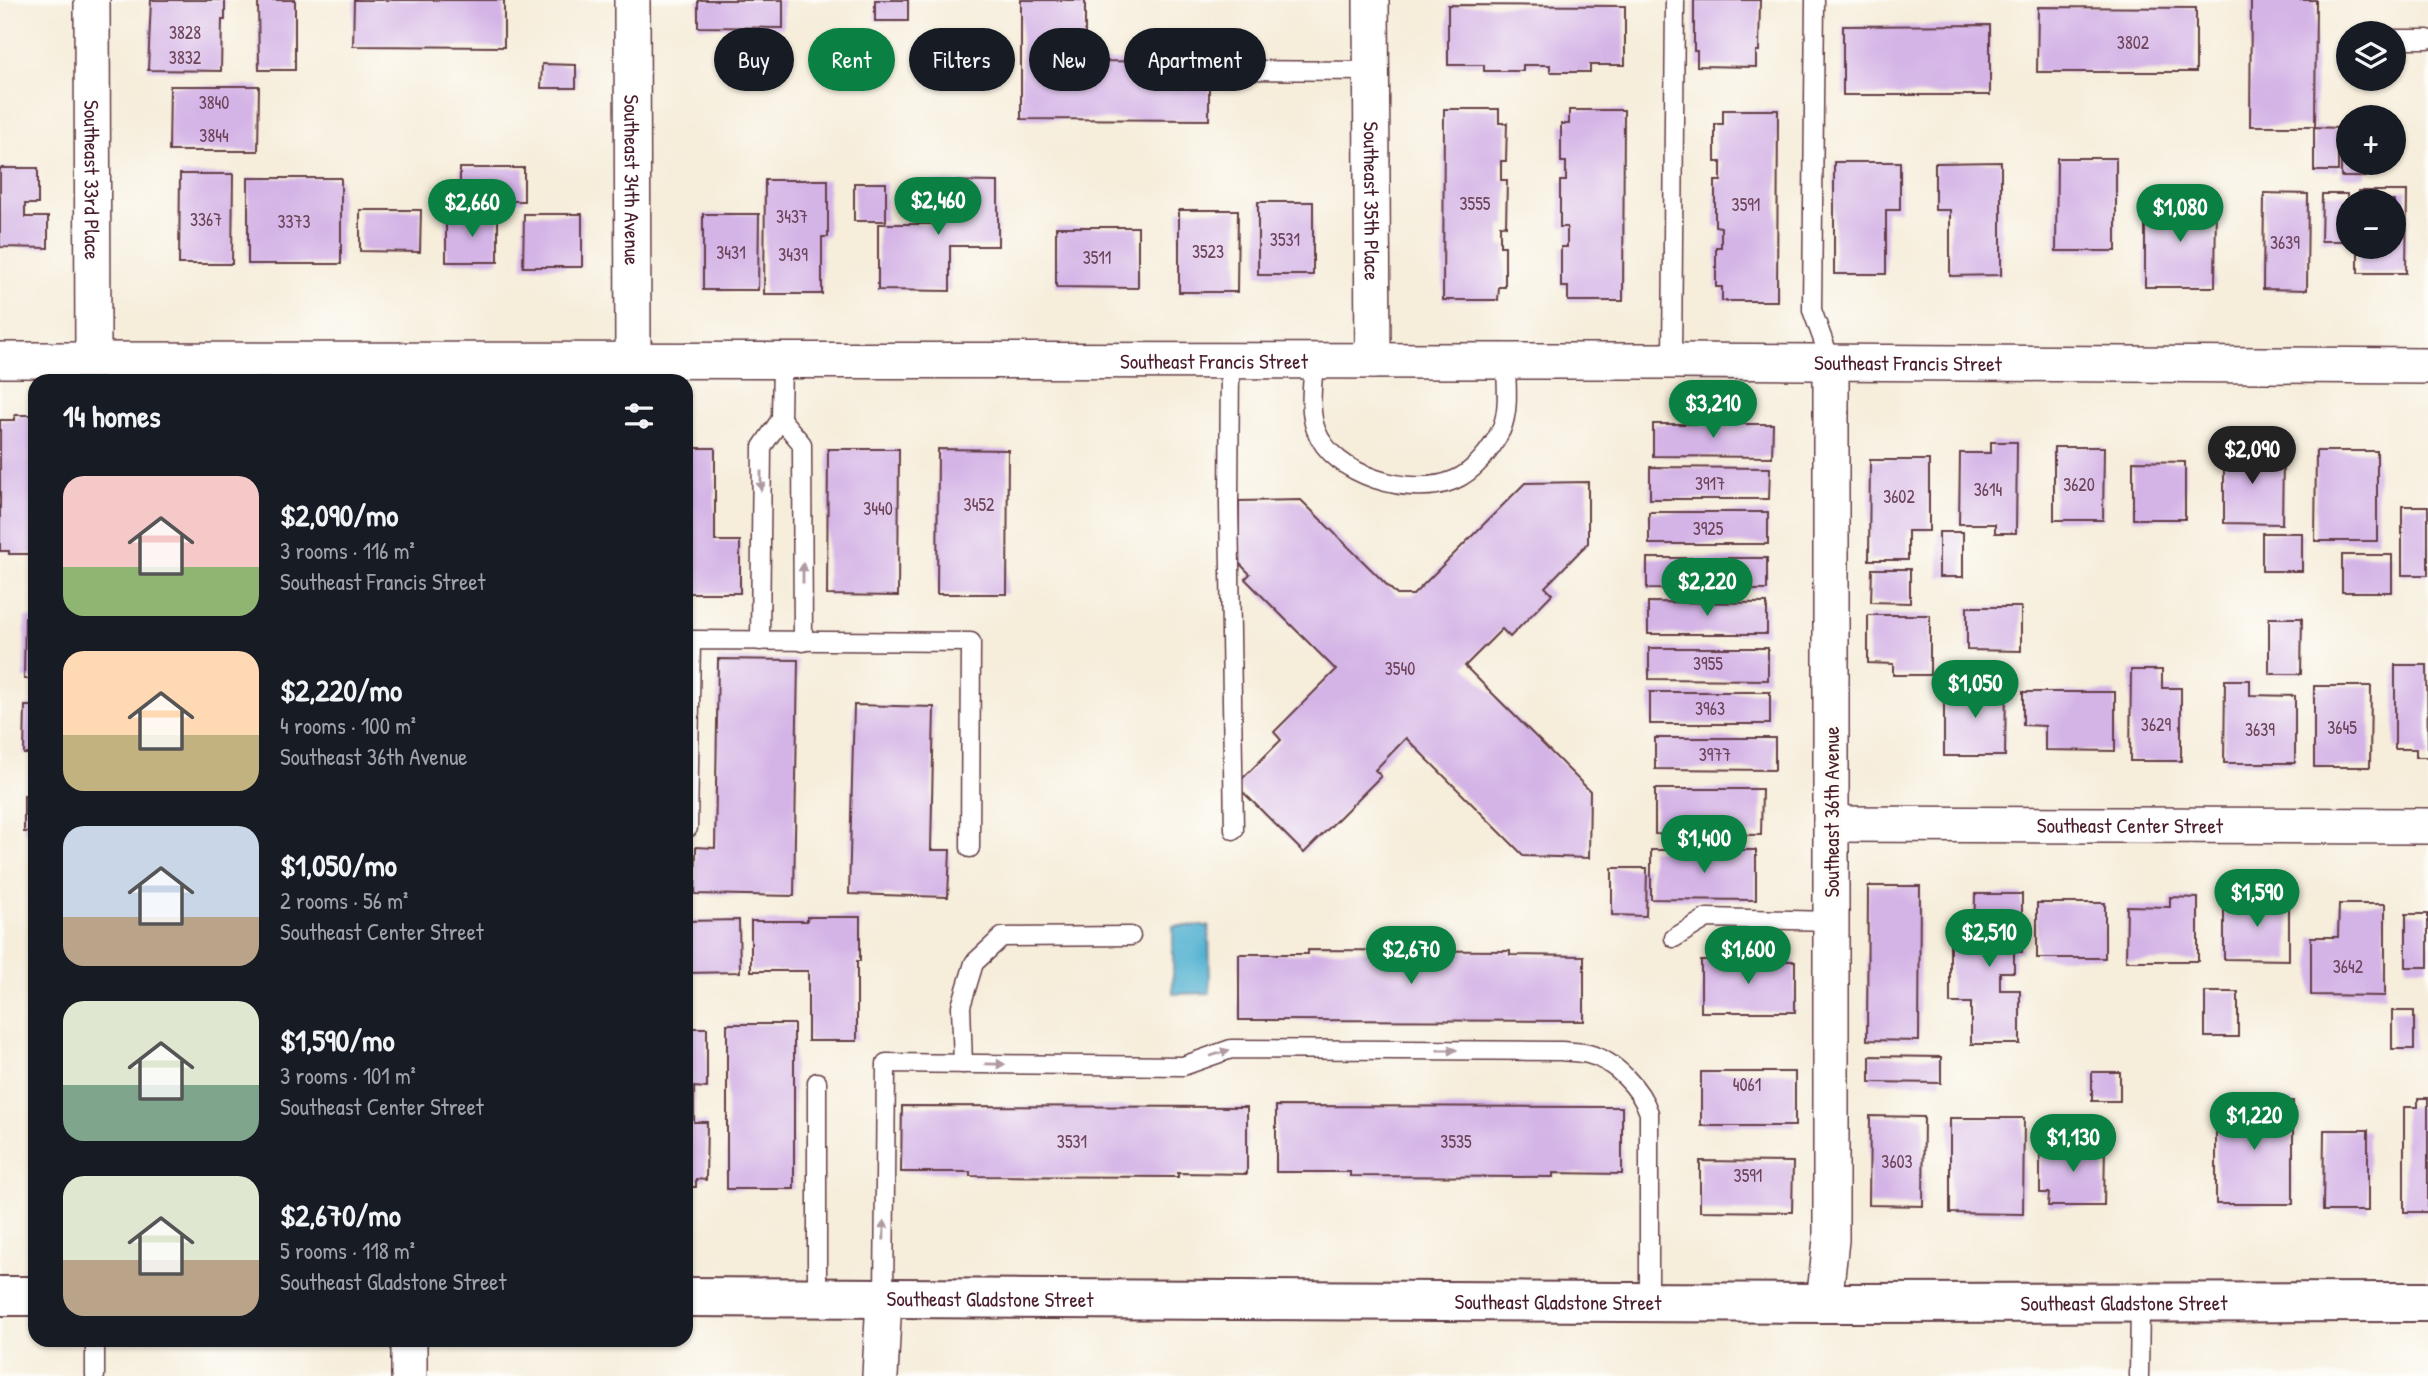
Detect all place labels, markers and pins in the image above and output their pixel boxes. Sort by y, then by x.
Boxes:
pin: $2,460 [881,177,995,237]
pin: $2,660 [415,180,529,239]
pin: $1,080 [2123,184,2237,244]
pin: $3,210 [1656,380,1770,440]
pin: $2,090 [2195,426,2309,486]
pin: $2,220 [1650,558,1764,618]
pin: $1,050 [1918,660,2032,720]
pin: $1,400 [1647,816,1761,875]
pin: $1,590 [2200,870,2314,929]
pin: $2,510 [1932,909,2046,969]
pin: $2,670 [1354,926,1468,986]
pin: $1,600 [1691,926,1805,986]
pin: $1,220 [2197,1092,2311,1152]
pin: $1,130 [2016,1114,2130,1174]

